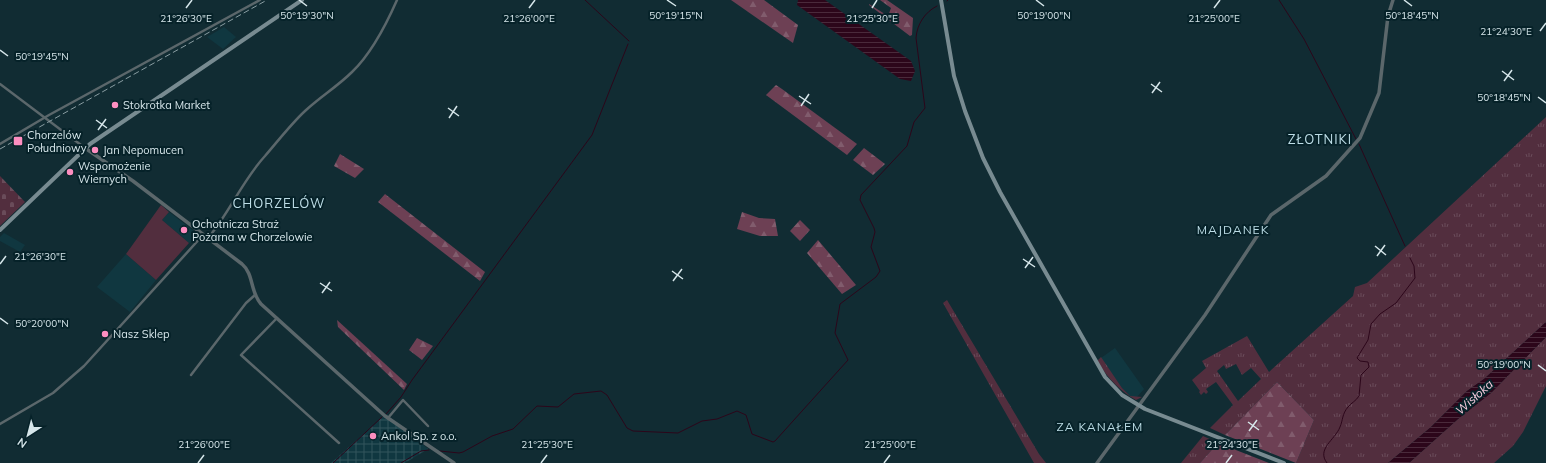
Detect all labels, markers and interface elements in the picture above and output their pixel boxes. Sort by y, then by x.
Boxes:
text: 50°19'30"N [280,9,334,22]
text: 50°19'15"N [649,9,703,22]
text: 50°19'00"N [1017,9,1071,22]
text: 50°18'45"N [1385,9,1439,22]
text: 21°26'30"E [160,12,212,25]
text: 21°26'00"E [503,12,555,25]
text: 21°25'30"E [846,12,898,25]
text: 21°25'00"E [1188,12,1240,25]
text: 21°24'30"E [1480,25,1532,38]
text: 50°19'45"N [15,50,69,63]
text: 50°18'45"N [1477,91,1531,104]
place label: Stokrotka Market [123,98,210,112]
marker: Stokrotka Market [110,100,120,110]
place label: Chorzelów Południowy [27,128,87,155]
district label: ZŁOTNIKI [1288,131,1352,147]
marker: Chorzelów Południowy [12,135,24,147]
place label: Jan Nepomucen [103,143,183,157]
marker: Jan Nepomucen [90,145,100,155]
place label: Wspomożenie Wiernych [78,159,150,186]
marker: Wspomożenie Wiernych [65,167,75,177]
district label: CHORZELÓW [232,195,326,211]
place label: Ochotnicza Straż Pożarna w Chorzelowie [192,217,313,244]
district label: MAJDANEK [1197,222,1269,237]
marker: Ochotnicza Straż Pożarna w Chorzelowie [179,225,189,235]
text: 21°26'30"E [14,250,66,263]
text: 50°20'00"N [15,317,69,330]
place label: Nasz Sklep [113,327,170,341]
marker: Nasz Sklep [100,329,110,339]
text: 50°19'00"N [1477,358,1531,371]
water label: Wisłoka [1452,376,1496,418]
north arrow [8,415,48,455]
district label: ZA KANAŁEM [1057,419,1143,434]
place label: Ankol Sp. z o.o. [381,429,457,443]
marker: Ankol Sp. z o.o. [368,431,378,441]
text: N [15,435,30,451]
text: 21°26'00"E [178,438,230,451]
text: 21°25'30"E [521,438,573,451]
text: 21°25'00"E [864,438,916,451]
text: 21°24'30"E [1206,438,1258,451]

